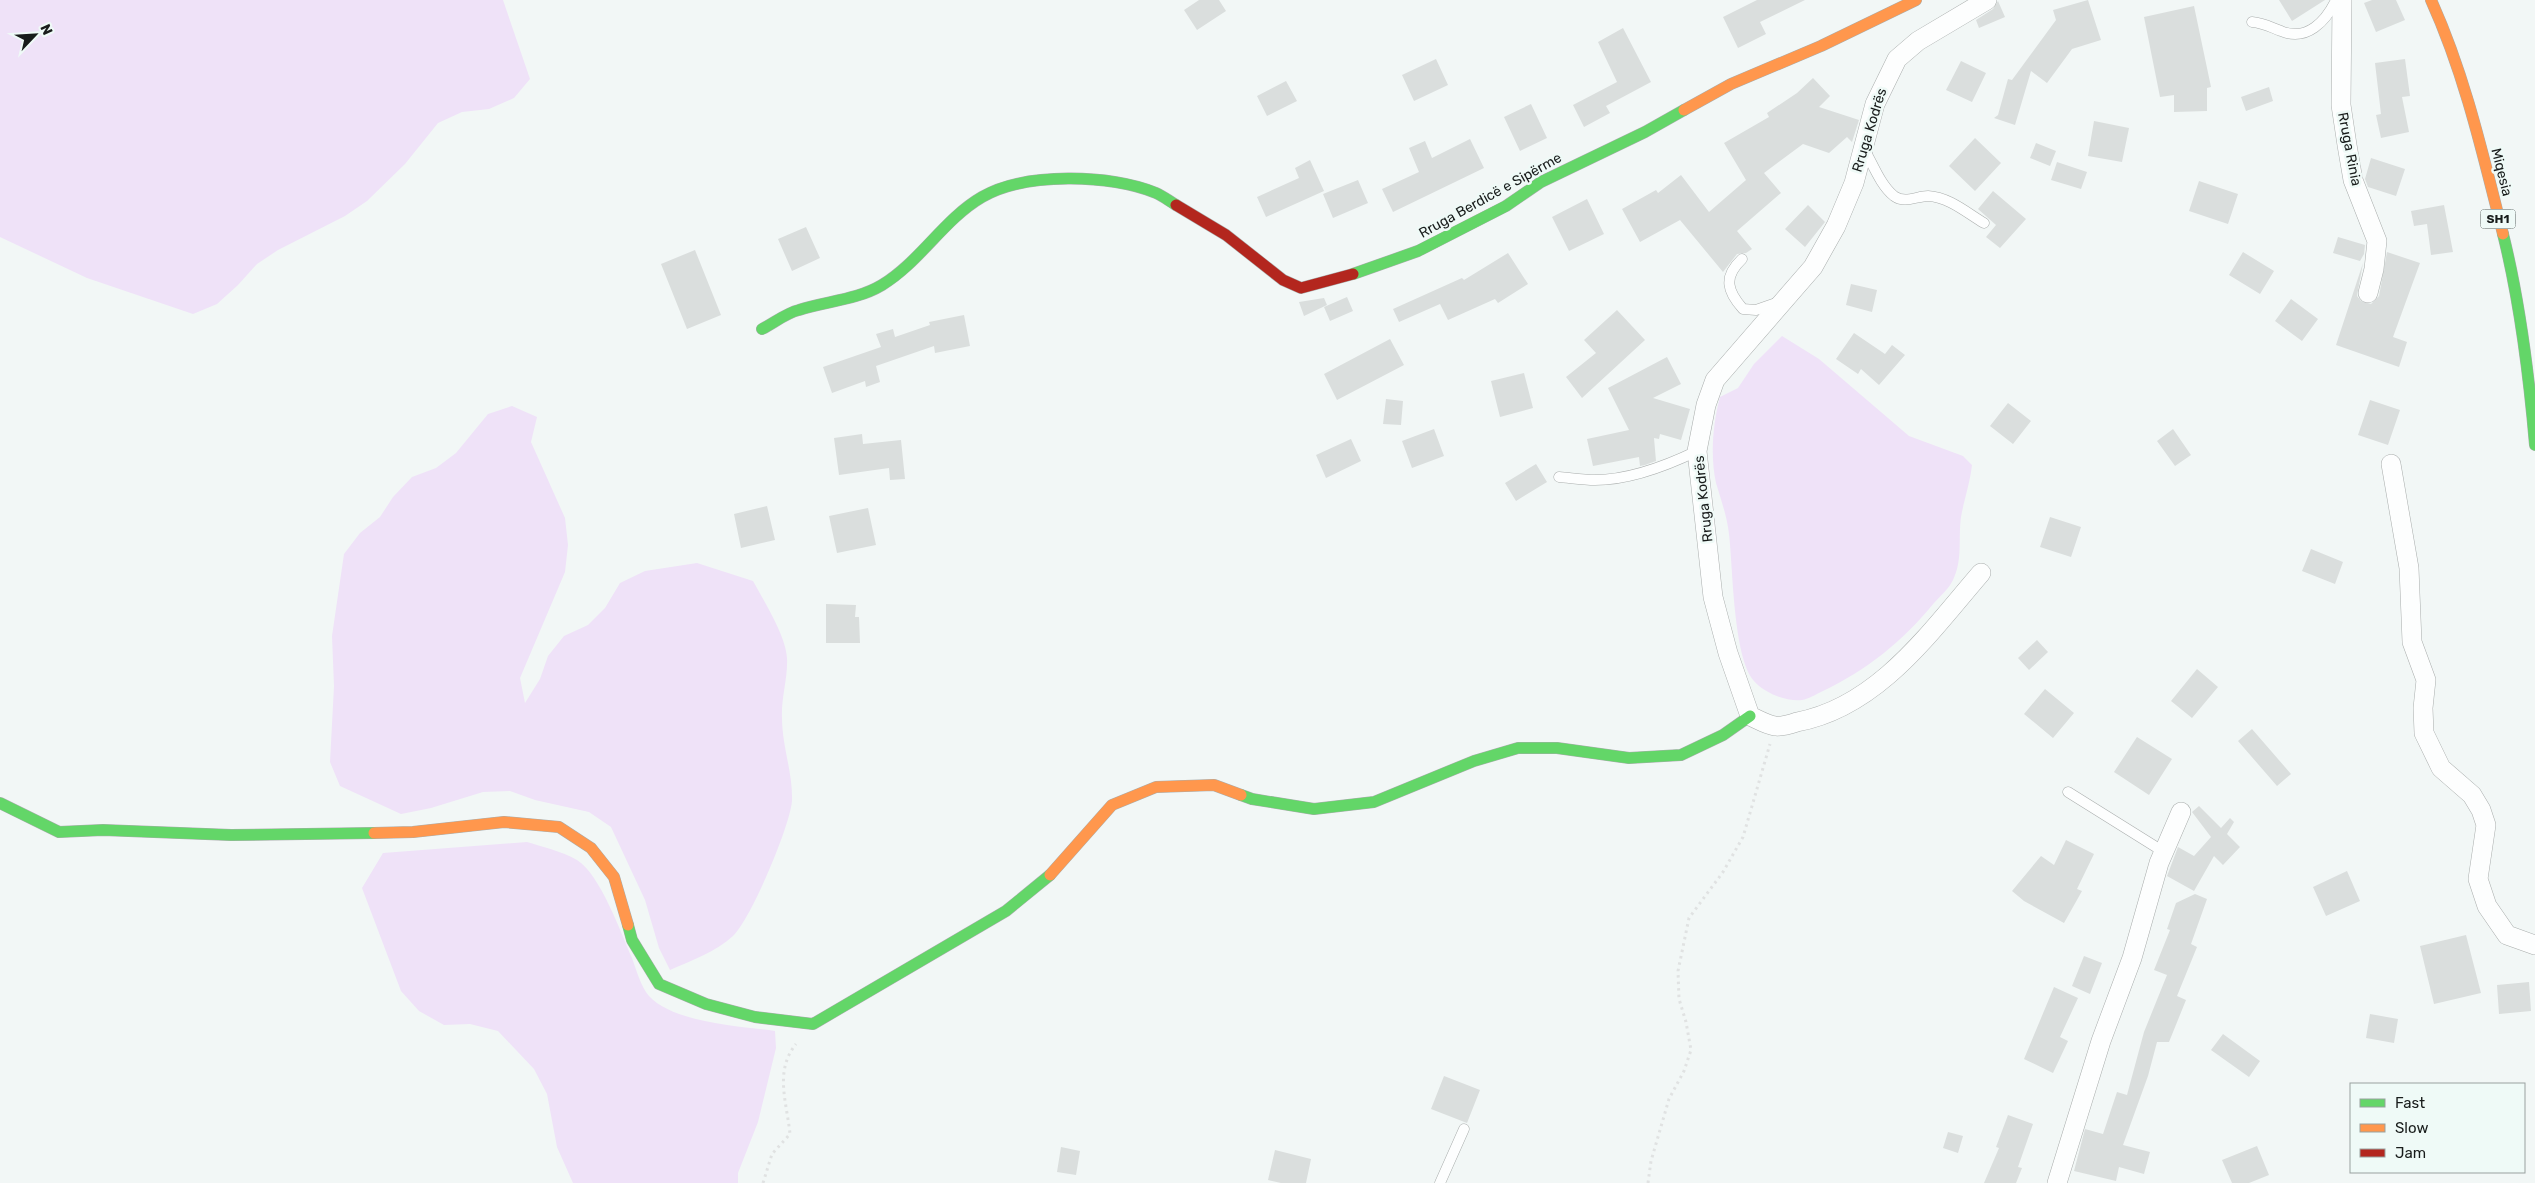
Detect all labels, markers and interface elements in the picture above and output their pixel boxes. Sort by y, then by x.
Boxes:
north arrow [10,10,60,60]
text: N [36,22,56,38]
street label: Rruga Kodrës [1849,86,1890,174]
street label: Rruga Rinia [2334,111,2365,187]
street label: Miqesia [2487,146,2516,198]
street label: Rruga Berdicë e Sipërme [1416,149,1565,242]
road number: SH1 [2480,210,2516,228]
street label: Rruga Kodrës [1690,455,1716,543]
legend [2350,1083,2525,1173]
text: Fast [2395,1094,2425,1112]
text: Slow [2395,1119,2428,1137]
text: Jam [2395,1144,2426,1162]

